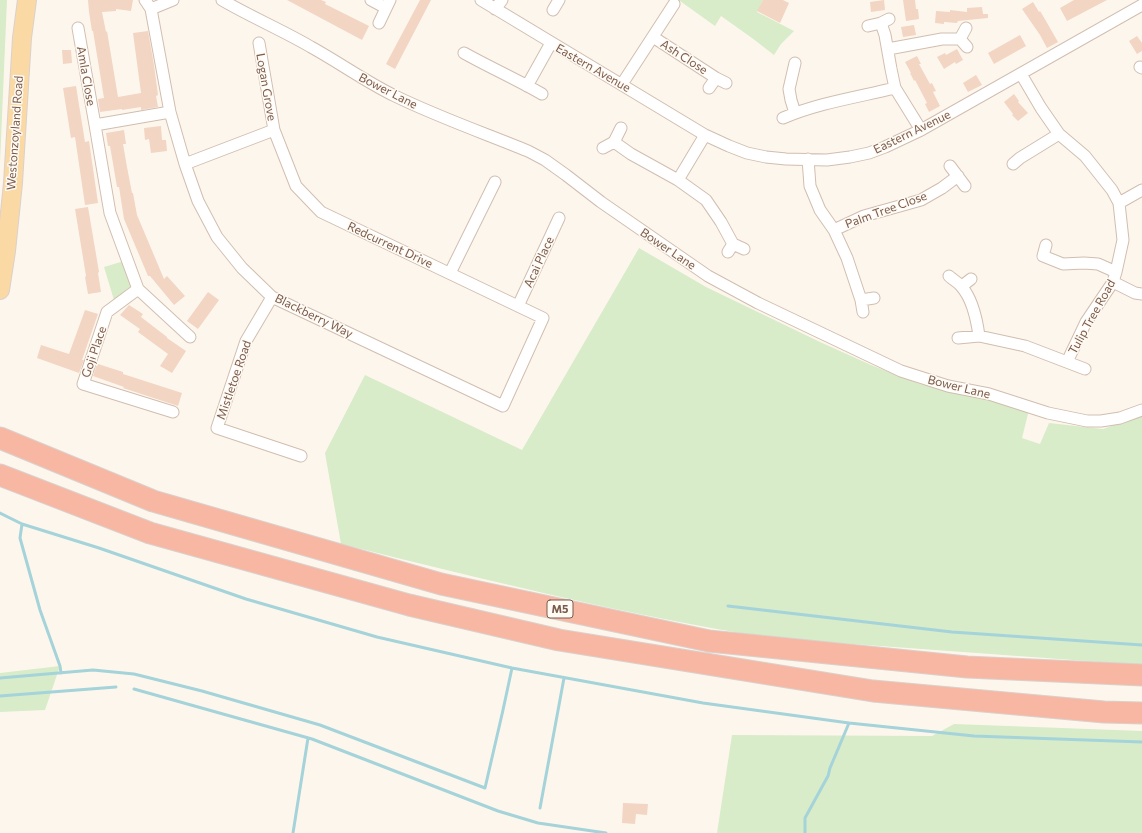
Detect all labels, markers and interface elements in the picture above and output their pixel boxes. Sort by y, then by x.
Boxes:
street label: Ash Close [658,37,710,77]
street label: Eastern Avenue [553,41,633,95]
street label: Amla Close [74,45,98,107]
street label: Logan Grove [253,52,279,122]
street label: Bower Lane [356,70,420,112]
street label: Westonzoyland Road [4,75,26,191]
street label: Eastern Avenue [871,107,953,157]
street label: Palm Tree Close [843,189,929,231]
street label: Redcurrent Drive [345,219,435,271]
street label: Bower Lane [637,225,699,273]
street label: Acai Place [521,234,557,290]
street label: Tulip Tree Road [1066,277,1118,357]
street label: Blackberry Way [273,291,355,341]
street label: Goji Place [78,324,110,380]
street label: Mistletoe Road [214,338,254,422]
street label: Bower Lane [926,372,992,402]
road number: M5 [547,600,573,618]

